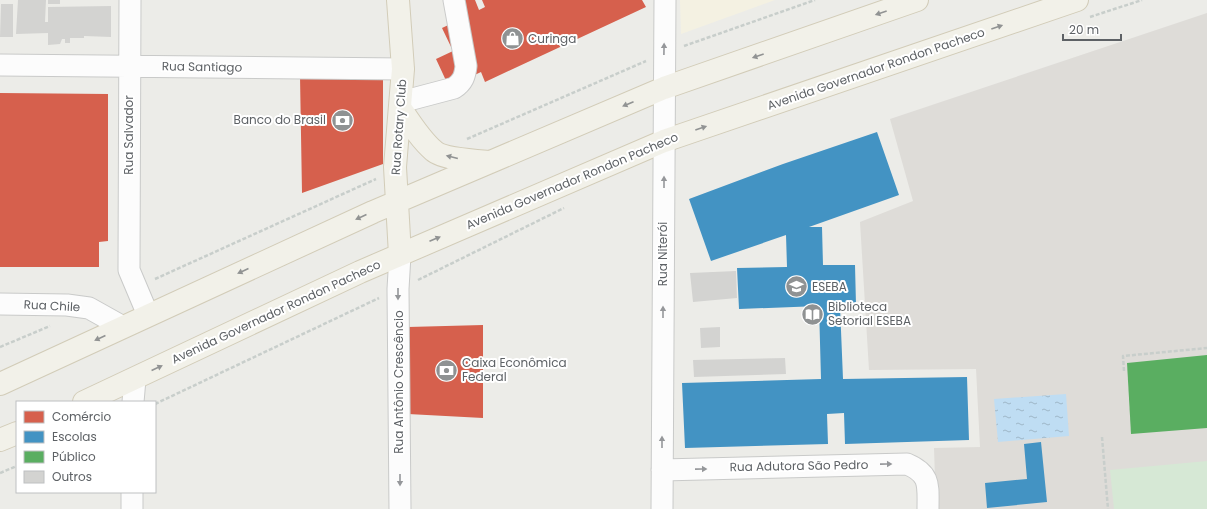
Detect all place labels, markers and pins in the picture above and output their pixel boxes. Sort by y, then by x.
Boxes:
shop icon: Curinga [499,26,525,52]
place label: Curinga [528,30,576,47]
bank icon: Banco do Brasil [329,107,355,133]
place label: Banco do Brasil [234,111,326,128]
school or university icon: ESEBA [784,274,810,300]
place label: ESEBA [812,278,847,295]
place label: Biblioteca Setorial ESEBA [828,298,911,329]
library icon: Biblioteca Setorial ESEBA [799,301,825,327]
place label: Caixa Econômica Federal [462,354,567,385]
bank icon: Caixa Econômica Federal [433,357,459,383]

